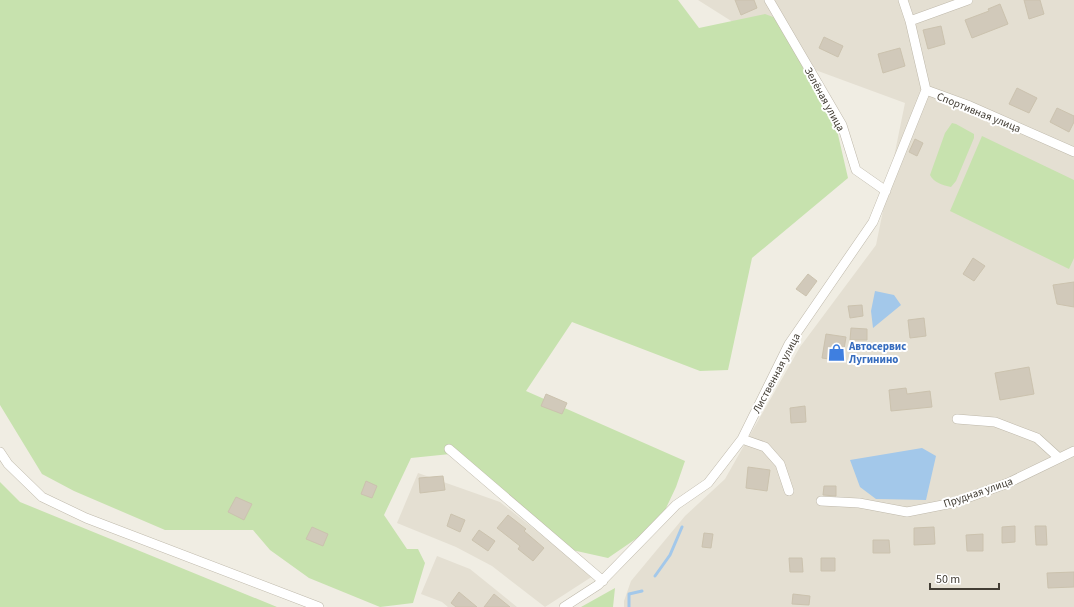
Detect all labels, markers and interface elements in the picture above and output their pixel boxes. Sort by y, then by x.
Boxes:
street label: Зелёная улица [801,64,848,134]
street label: Спортивная улица [934,89,1023,136]
street label: Лиственная улица [749,331,804,416]
place label: Автосервис Лугинино [848,339,906,367]
shop icon: Автосервис Лугинино [826,342,846,362]
street label: Прудная улица [941,474,1015,511]
scale bar [930,565,999,591]
text: 50 m [936,571,960,588]

